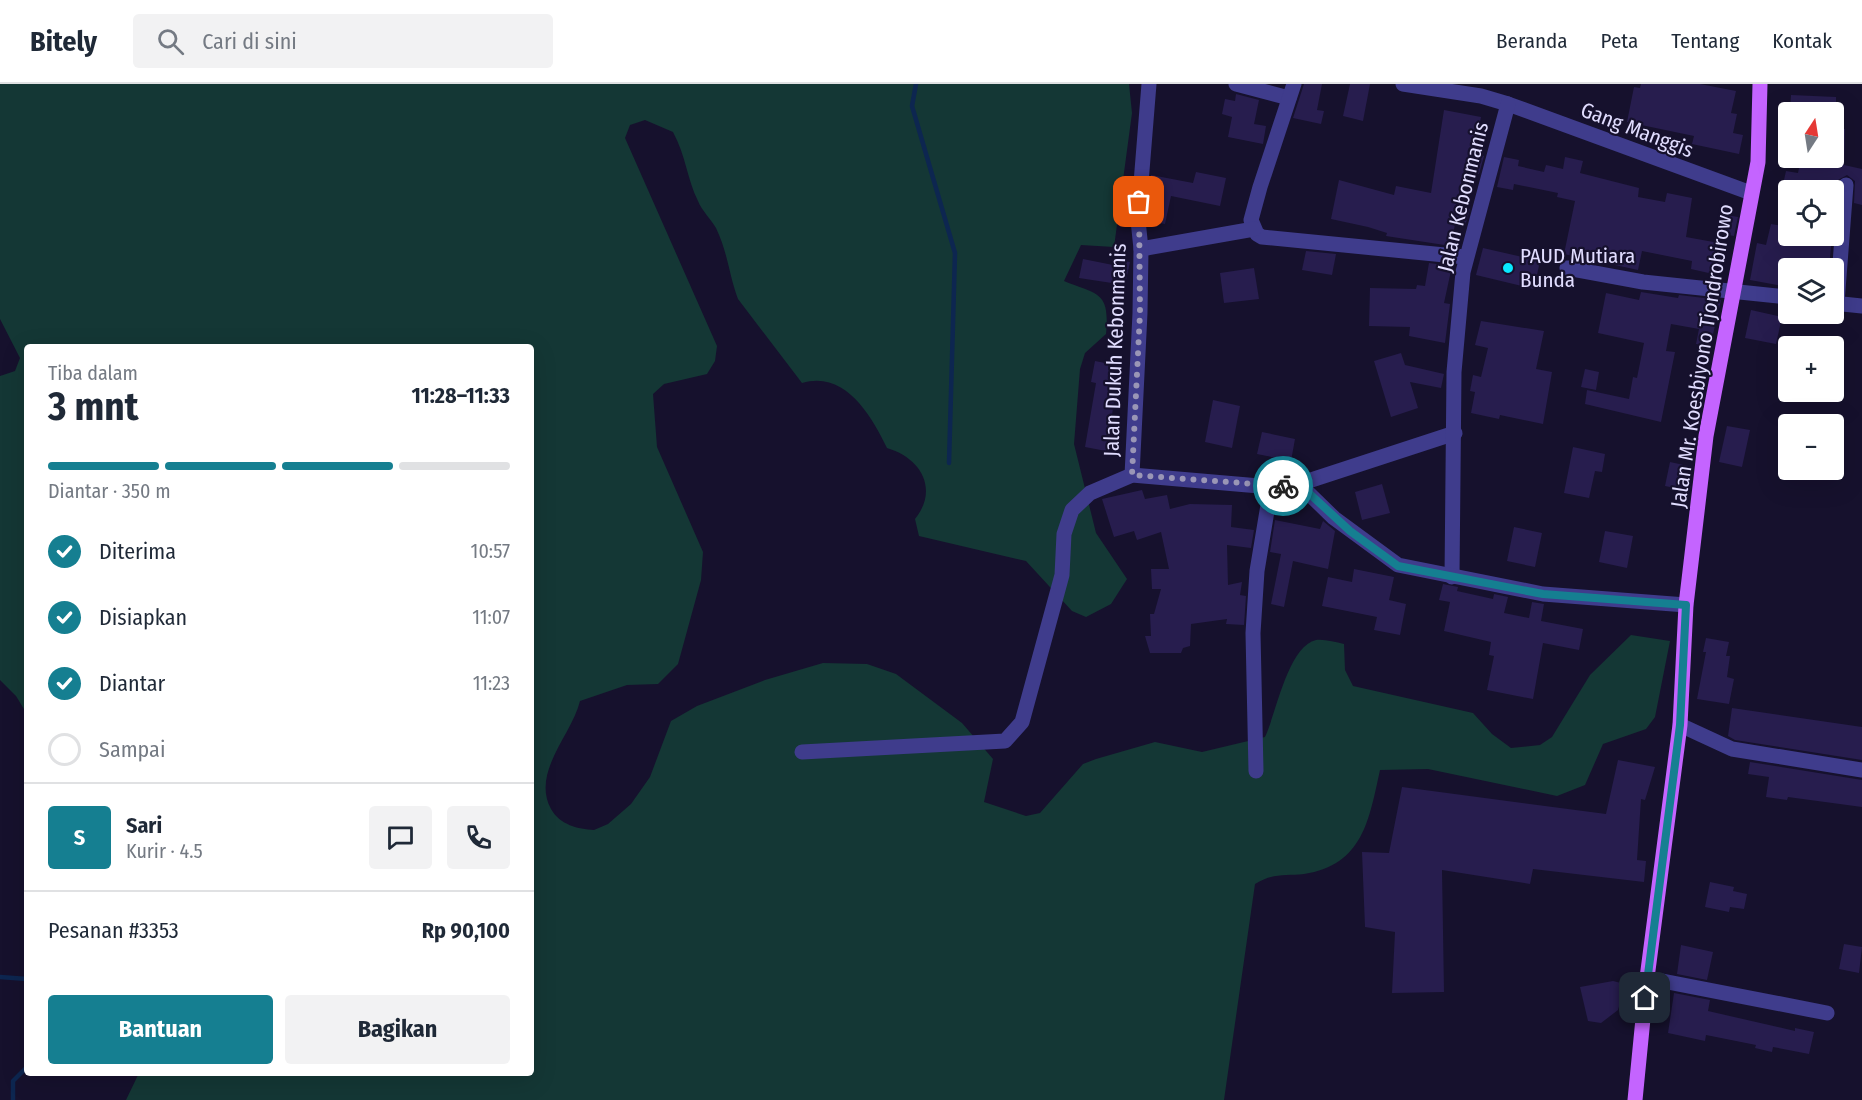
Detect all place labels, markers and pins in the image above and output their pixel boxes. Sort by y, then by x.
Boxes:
pin [1113,176,1164,227]
place label: PAUD Mutiara Bunda [1520,243,1635,293]
marker: PAUD Mutiara Bunda [1501,261,1515,275]
pin [1619,972,1670,1023]

